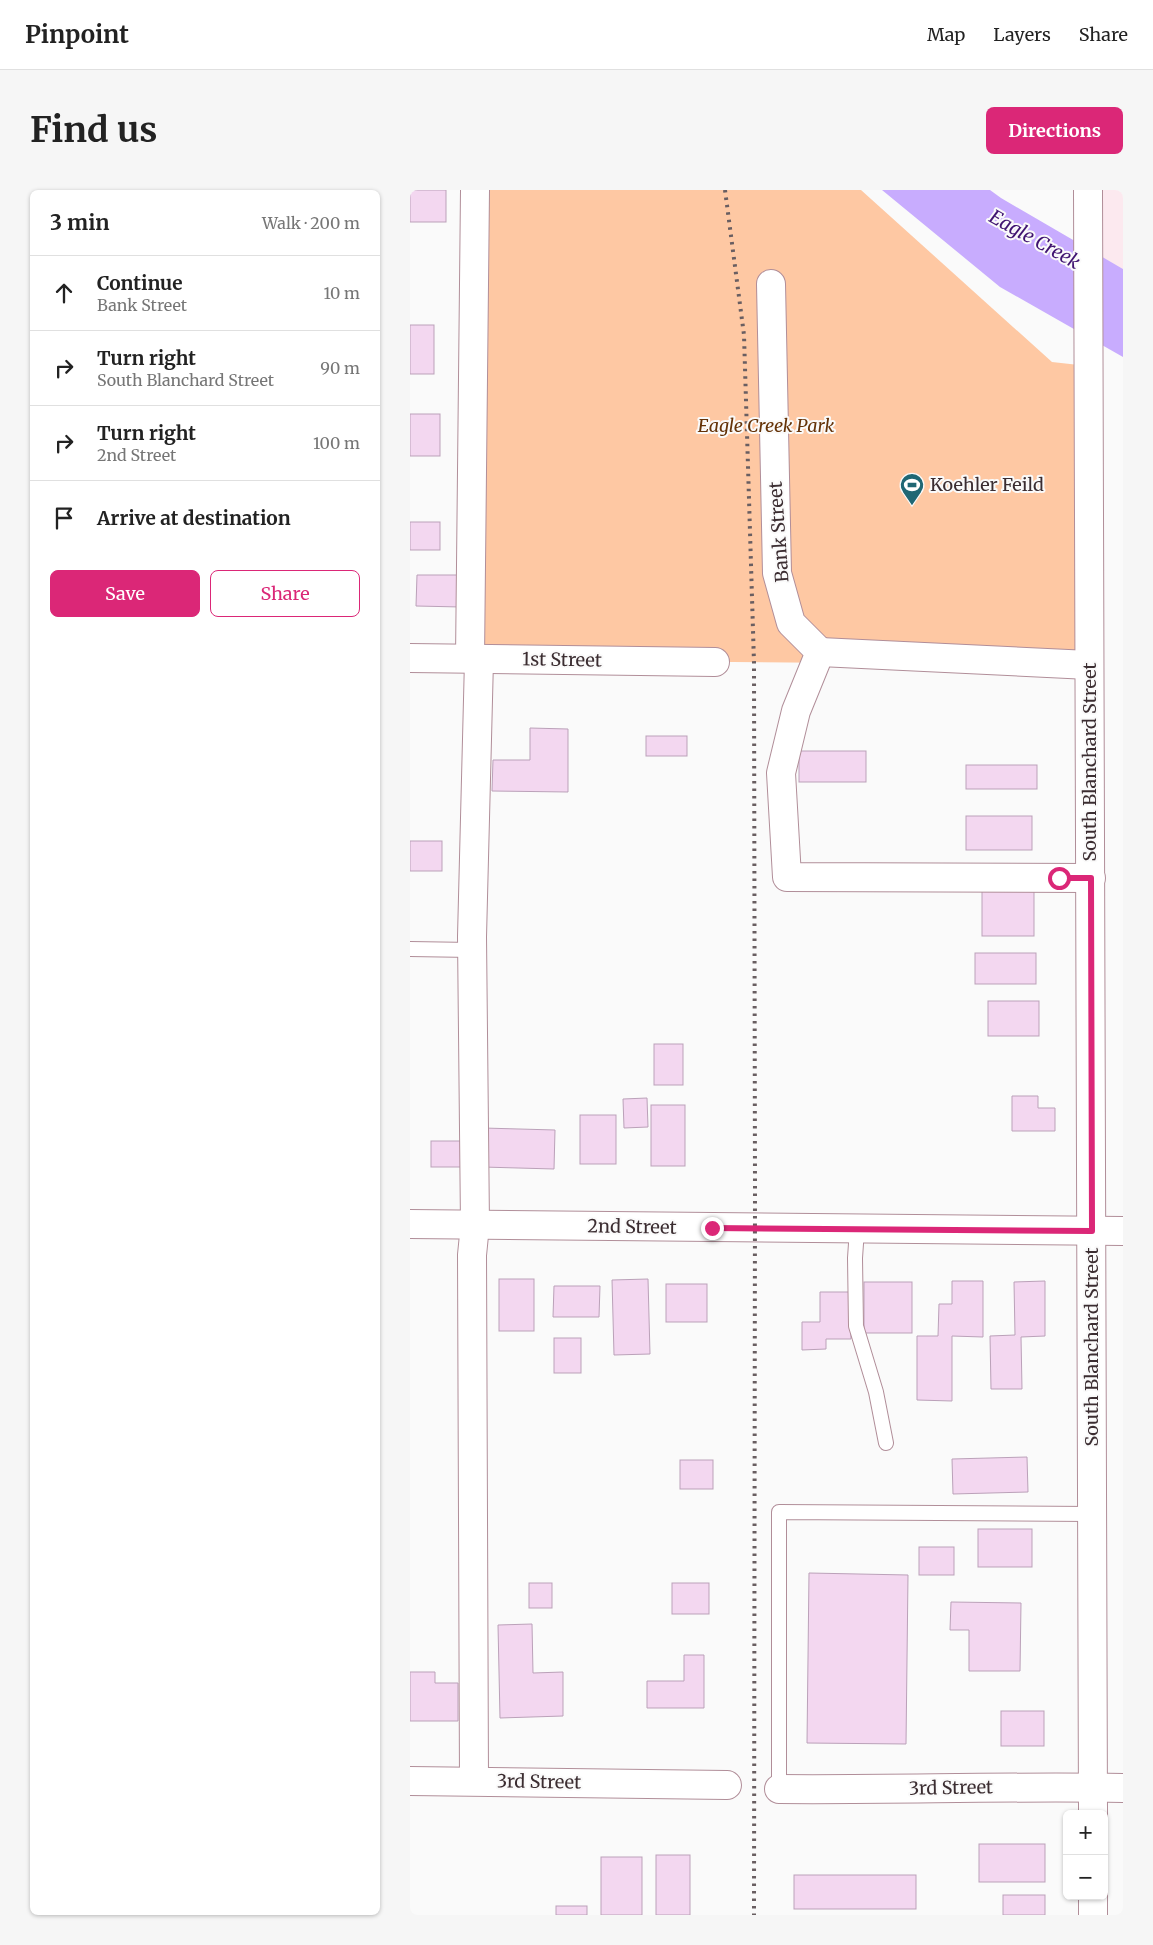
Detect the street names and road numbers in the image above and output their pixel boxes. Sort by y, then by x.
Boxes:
street label: Bank Street [763,481,794,583]
street label: 1st Street [522,647,602,672]
street label: South Blanchard Street [1078,662,1101,862]
street label: 2nd Street [587,1214,677,1239]
street label: South Blanchard Street [1080,1247,1103,1447]
street label: 3rd Street [497,1769,581,1794]
street label: 3rd Street [909,1775,993,1800]

